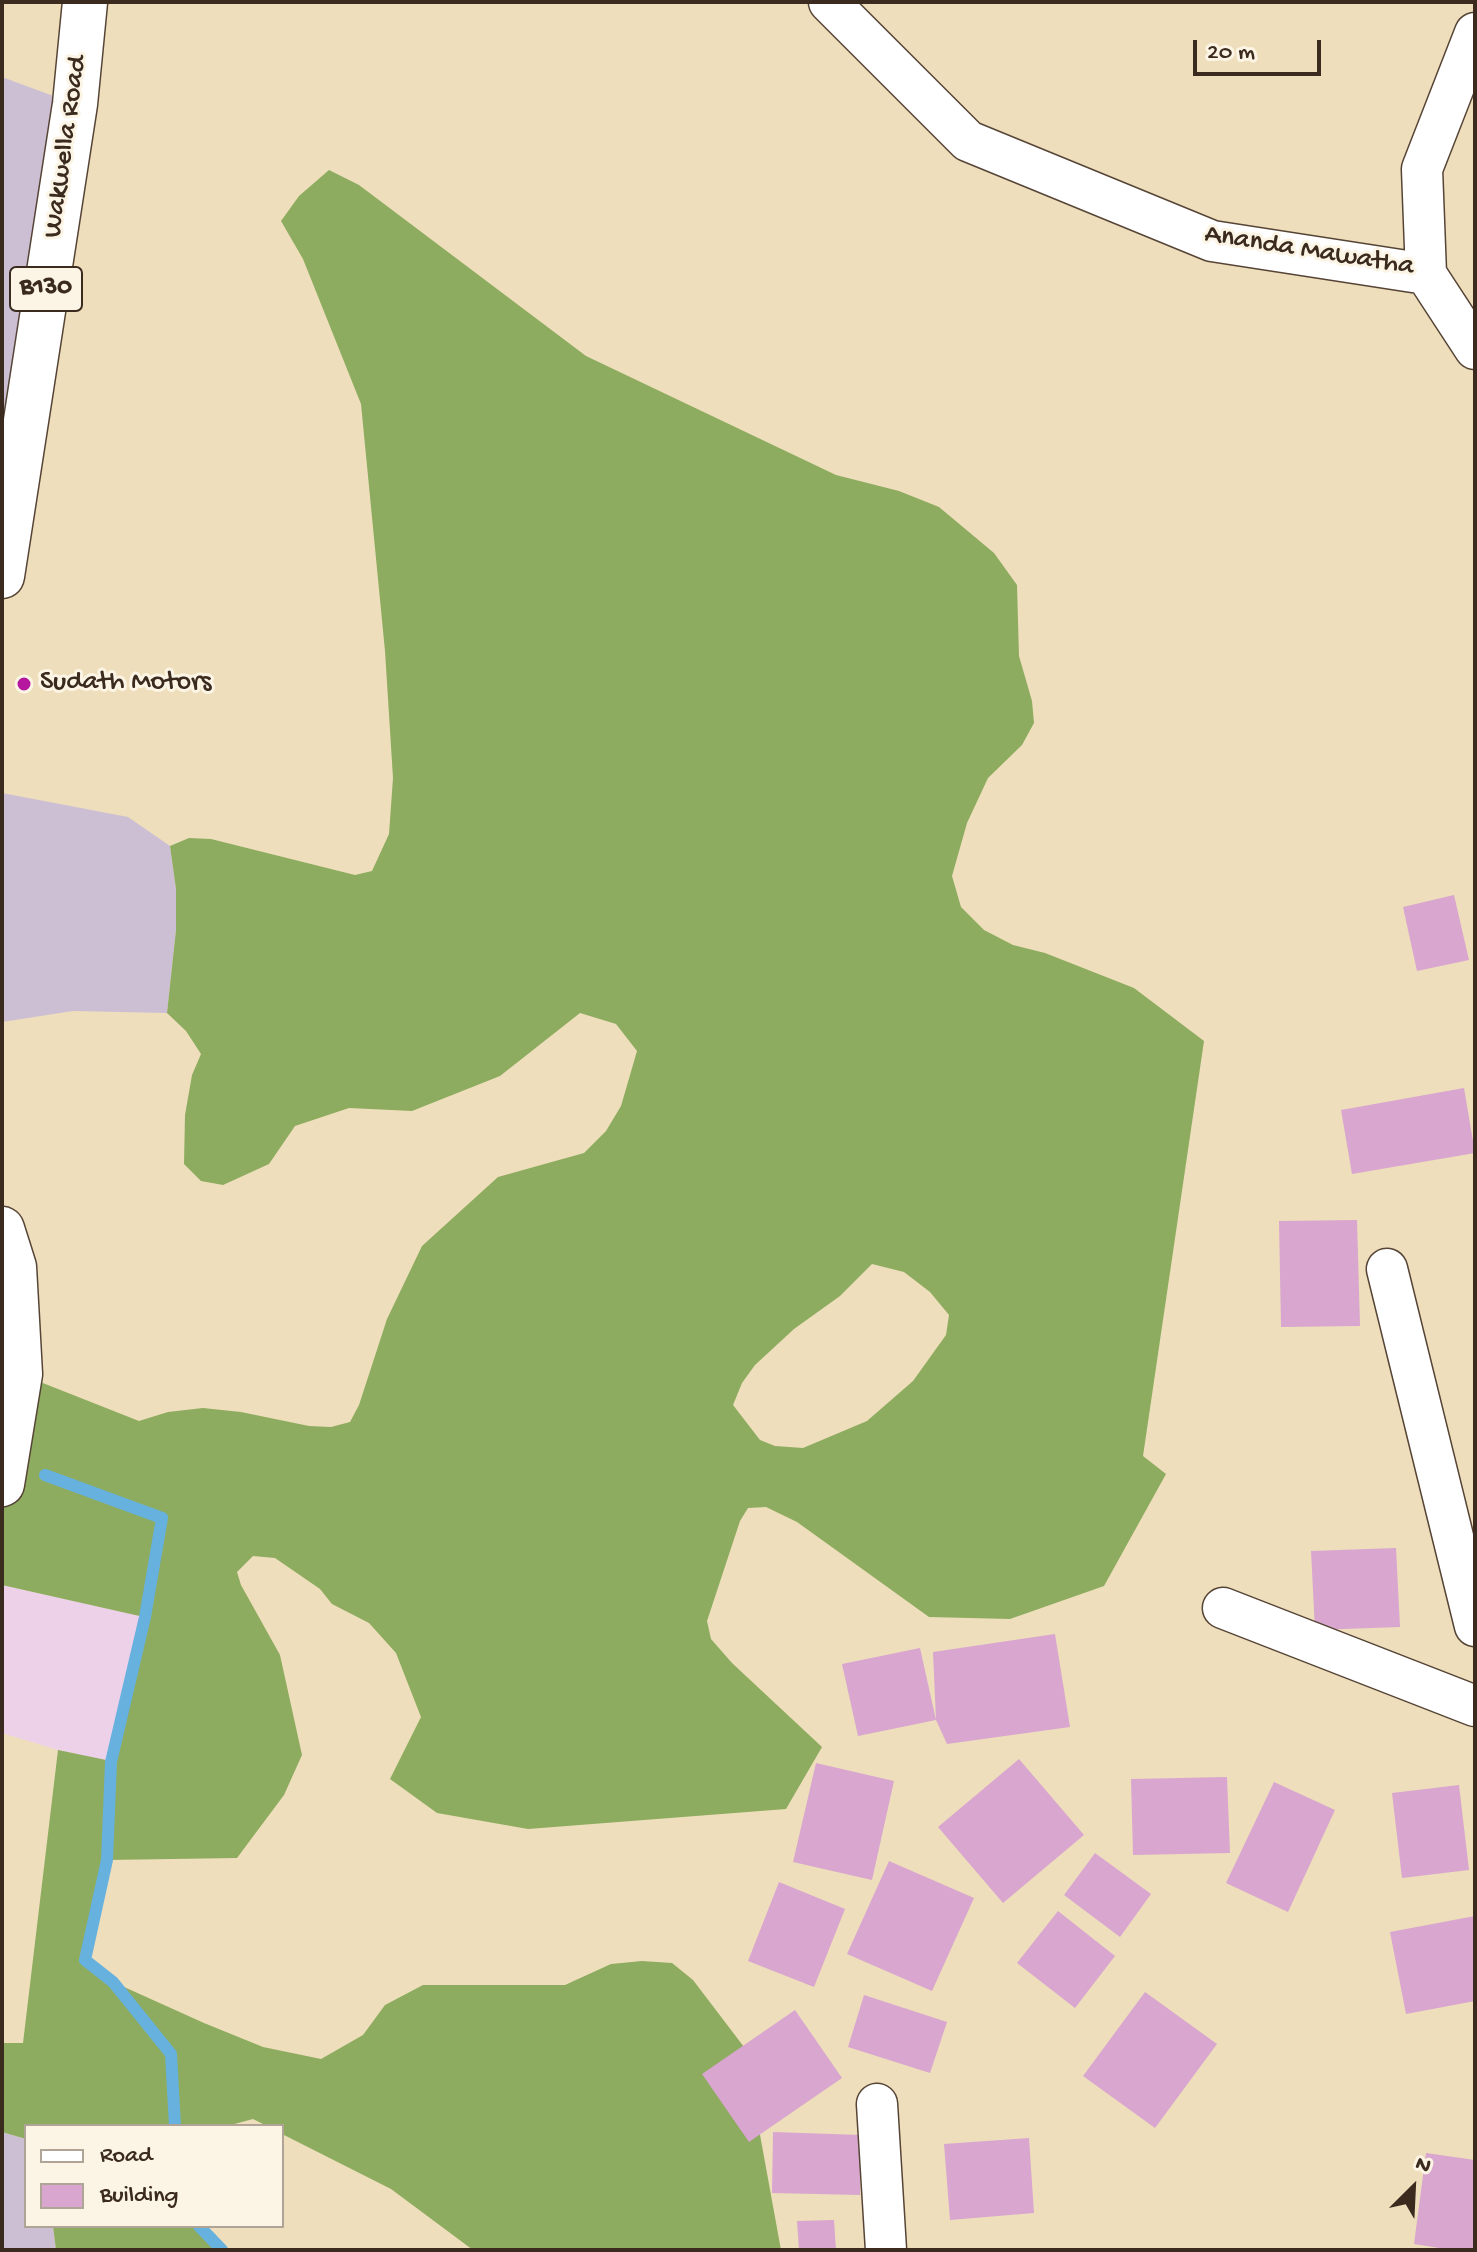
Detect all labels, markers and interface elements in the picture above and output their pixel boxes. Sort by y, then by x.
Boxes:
scale bar [1197,24,1325,74]
text: 20 m [1207,39,1255,68]
street label: Wakwella Road [38,54,96,240]
street label: Ananda Mawatha [1202,219,1416,285]
road number: B130 [10,267,82,311]
place label: Sudath Motors [40,667,211,701]
marker: Sudath Motors [15,675,33,693]
legend [24,2124,284,2228]
text: Road [100,2142,152,2171]
north arrow [1373,2148,1453,2228]
text: N [1411,2151,1435,2181]
text: Building [100,2182,178,2211]

